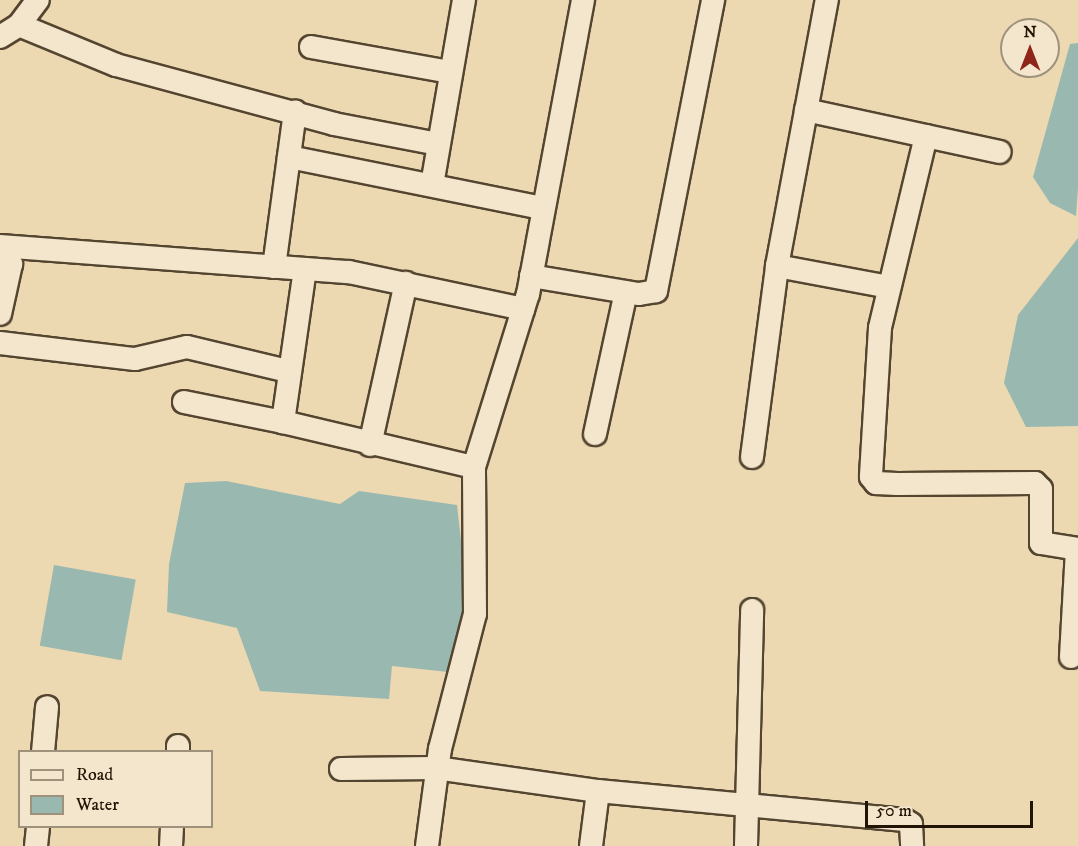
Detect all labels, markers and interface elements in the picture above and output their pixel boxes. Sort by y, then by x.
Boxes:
north arrow [1000,18,1060,78]
text: N [1023,22,1037,42]
legend [18,750,213,828]
text: Road [76,764,113,786]
scale bar [868,789,1036,827]
text: Water [76,794,119,816]
text: 50 m [876,800,912,822]

